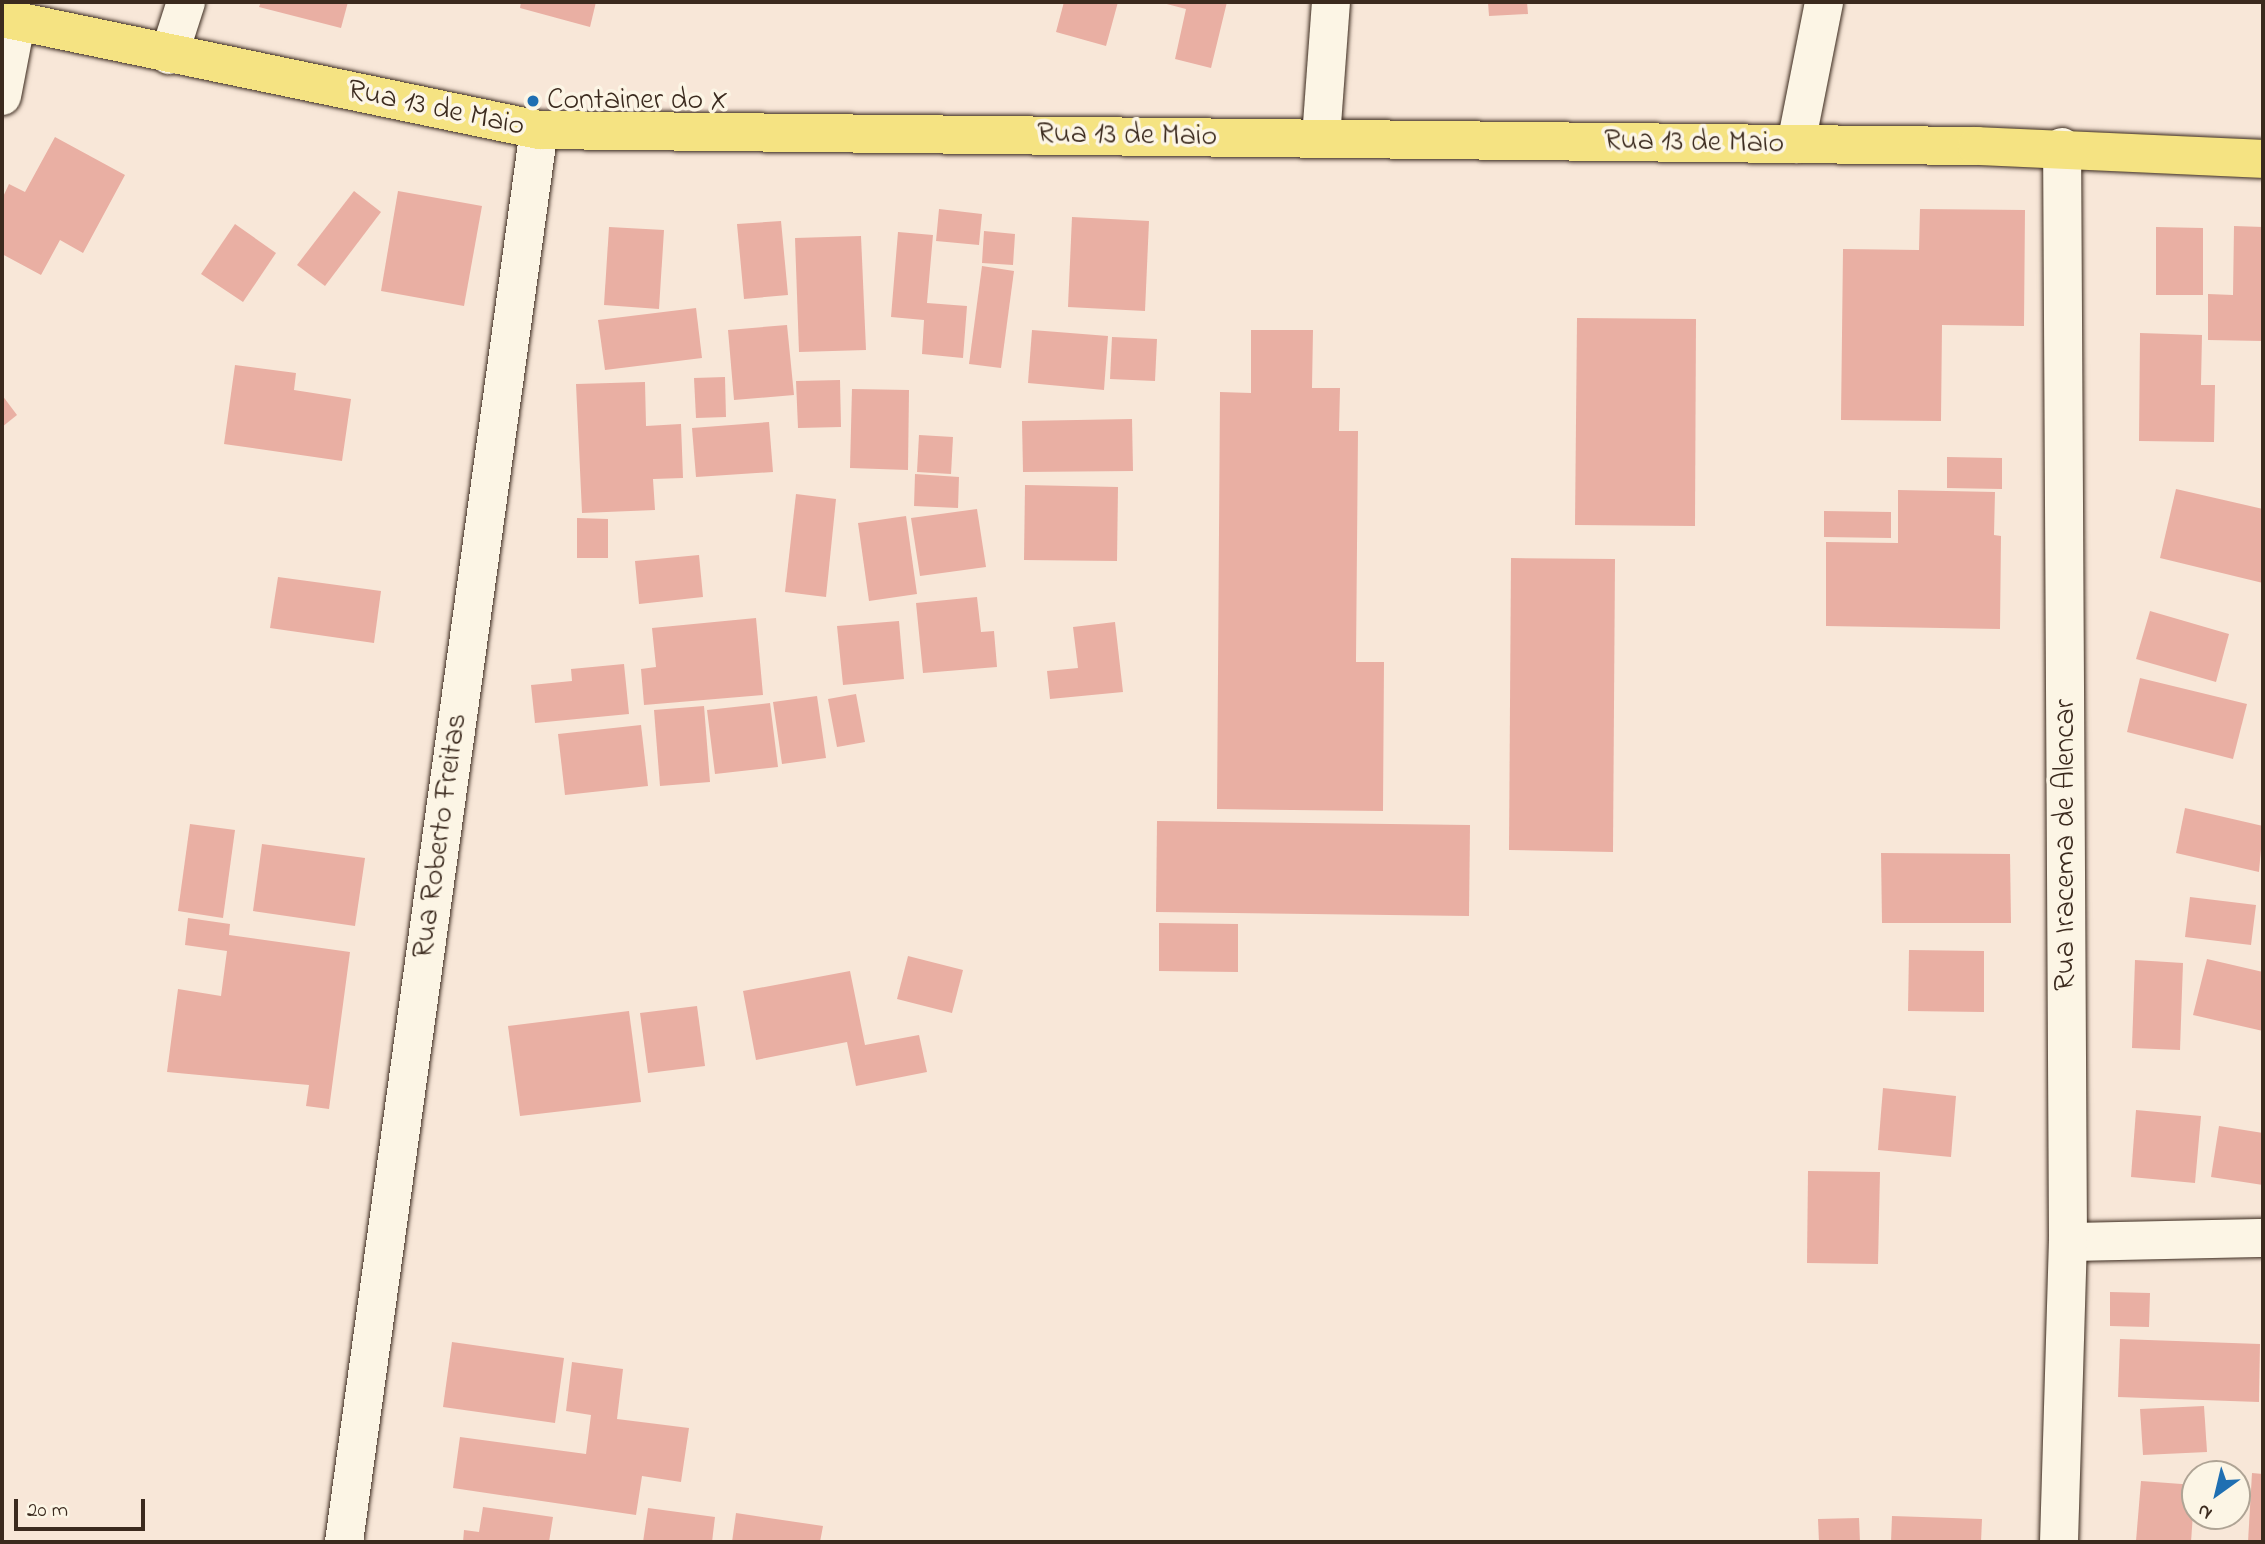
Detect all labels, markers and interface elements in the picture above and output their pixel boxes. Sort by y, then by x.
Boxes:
street label: Rua 13 de Maio [344,73,528,145]
place label: Container do X [547,83,728,119]
marker: Container do X [525,93,541,109]
street label: Rua 13 de Maio [1037,116,1217,156]
street label: Rua 13 de Maio [1604,123,1784,163]
street label: Rua Iracema de Alencar [2048,699,2084,991]
street label: Rua Roberto Freitas [406,711,476,961]
north arrow [2181,1460,2251,1530]
scale bar [18,1484,149,1528]
text: 20 m [27,1496,68,1526]
text: N [2192,1496,2218,1526]

